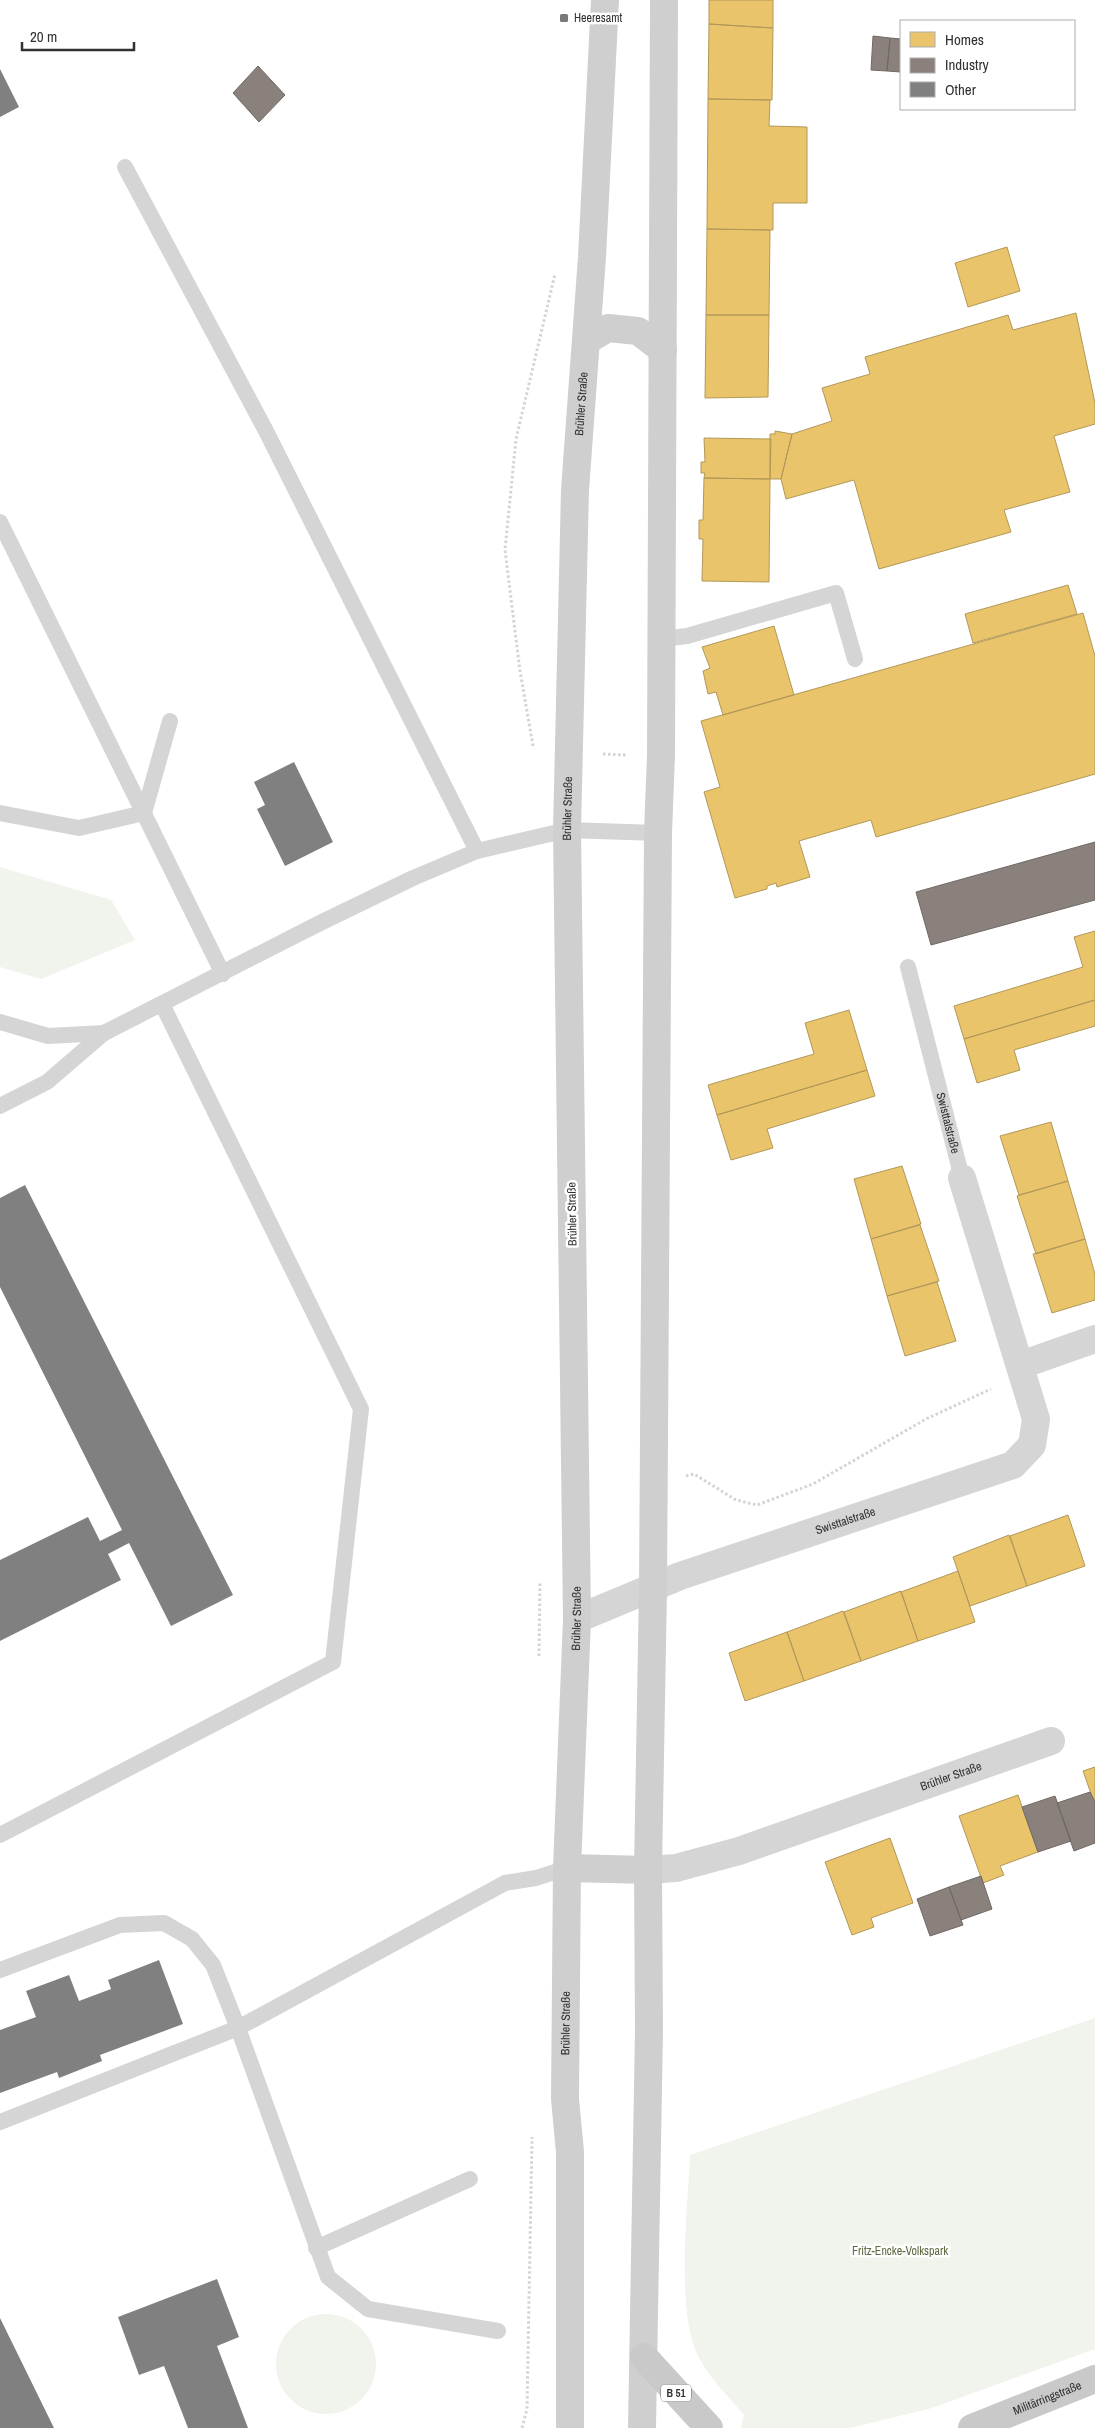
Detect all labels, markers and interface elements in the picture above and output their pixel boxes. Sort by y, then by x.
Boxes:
place label: Heeresamt [574,10,622,26]
marker: Heeresamt [558,12,570,24]
scale bar [22,20,135,52]
legend [900,20,1075,110]
text: 20 m [30,26,57,47]
text: Homes [945,29,984,50]
text: Industry [945,54,990,75]
text: Other [945,79,976,100]
street label: Brühler Straße [571,371,592,436]
street label: Brühler Straße [559,776,576,841]
street label: Swisttalstraße [932,1091,963,1155]
street label: Brühler Straße [563,1182,581,1246]
street label: Swisttalstraße [813,1503,878,1538]
street label: Brühler Straße [568,1586,585,1651]
street label: Brühler Straße [918,1758,984,1795]
street label: Brühler Straße [557,1991,574,2055]
park label: Fritz-Encke-Volkspark [852,2243,948,2259]
street label: Militärringstraße [1011,2377,1084,2419]
road number: B 51 [661,2384,691,2402]

